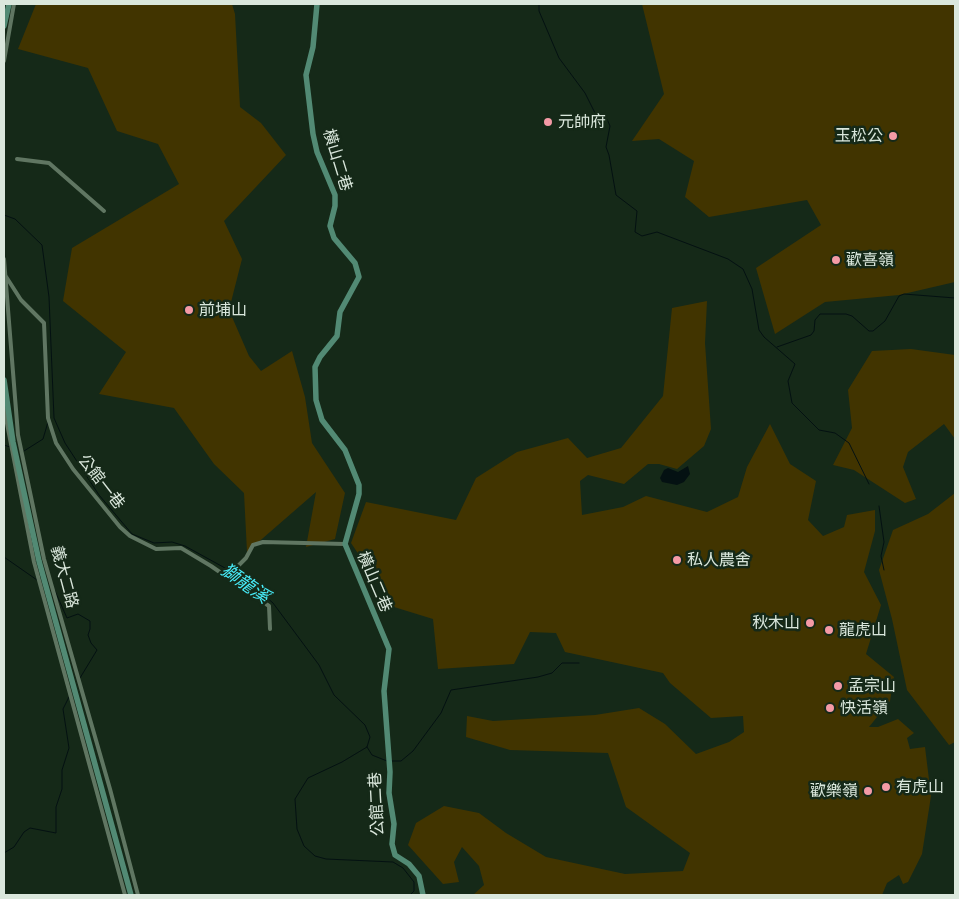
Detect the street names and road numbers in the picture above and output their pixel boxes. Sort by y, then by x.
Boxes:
street label: 橫山二巷 [318,127,356,193]
street label: 公館一巷 [74,451,128,513]
street label: 義大二路 [46,544,82,610]
street label: 橫山二巷 [353,549,395,615]
street label: 公館二巷 [366,772,388,836]

